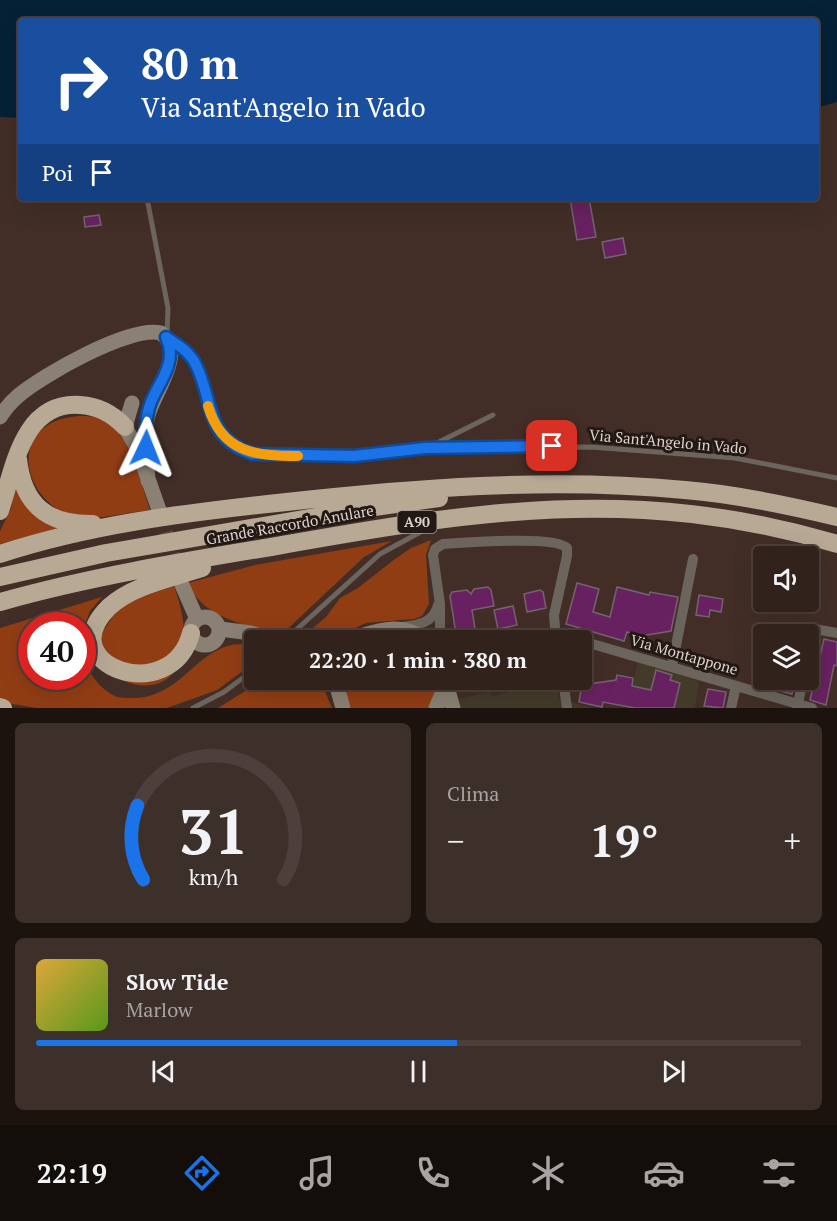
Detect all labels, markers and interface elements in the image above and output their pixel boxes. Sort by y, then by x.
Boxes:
text: 80 m [141,35,239,91]
icon: right [42,42,120,120]
text: Via Sant'Angelo in Vado [141,89,426,125]
icon: arrive [85,156,118,189]
text: Poi [42,158,73,187]
position arrow [114,416,178,480]
pin [526,420,577,471]
street label: Via Sant'Angelo in Vado [588,424,748,458]
icon: arrive [535,429,568,462]
street label: Grande Raccordo Anulare [204,499,375,549]
road number: A90 [398,511,436,533]
map controls [753,546,819,690]
button: sound [753,546,819,612]
speed limit sign: 40 [18,612,96,690]
button: layers [753,624,819,690]
street label: Via Montappone [628,629,740,679]
text: 22:20 · 1 min · 380 m [309,645,527,674]
text: Clima [447,780,499,807]
text: 31 [178,789,248,872]
text: 19° [589,810,659,870]
text: − [447,819,465,862]
text: + [783,819,801,862]
text: km/h [188,863,238,891]
text: Slow Tide [126,967,229,996]
text: Marlow [126,996,193,1023]
icon: previous [147,1055,180,1088]
icon: pause [402,1055,435,1088]
icon: next [657,1055,690,1088]
icon: directions [181,1152,223,1194]
icon: music [296,1152,338,1194]
icon: phone [412,1152,454,1194]
icon: climate [527,1152,569,1194]
icon: car [643,1152,685,1194]
icon: filters [758,1152,800,1194]
text: 22:19 [37,1155,107,1191]

